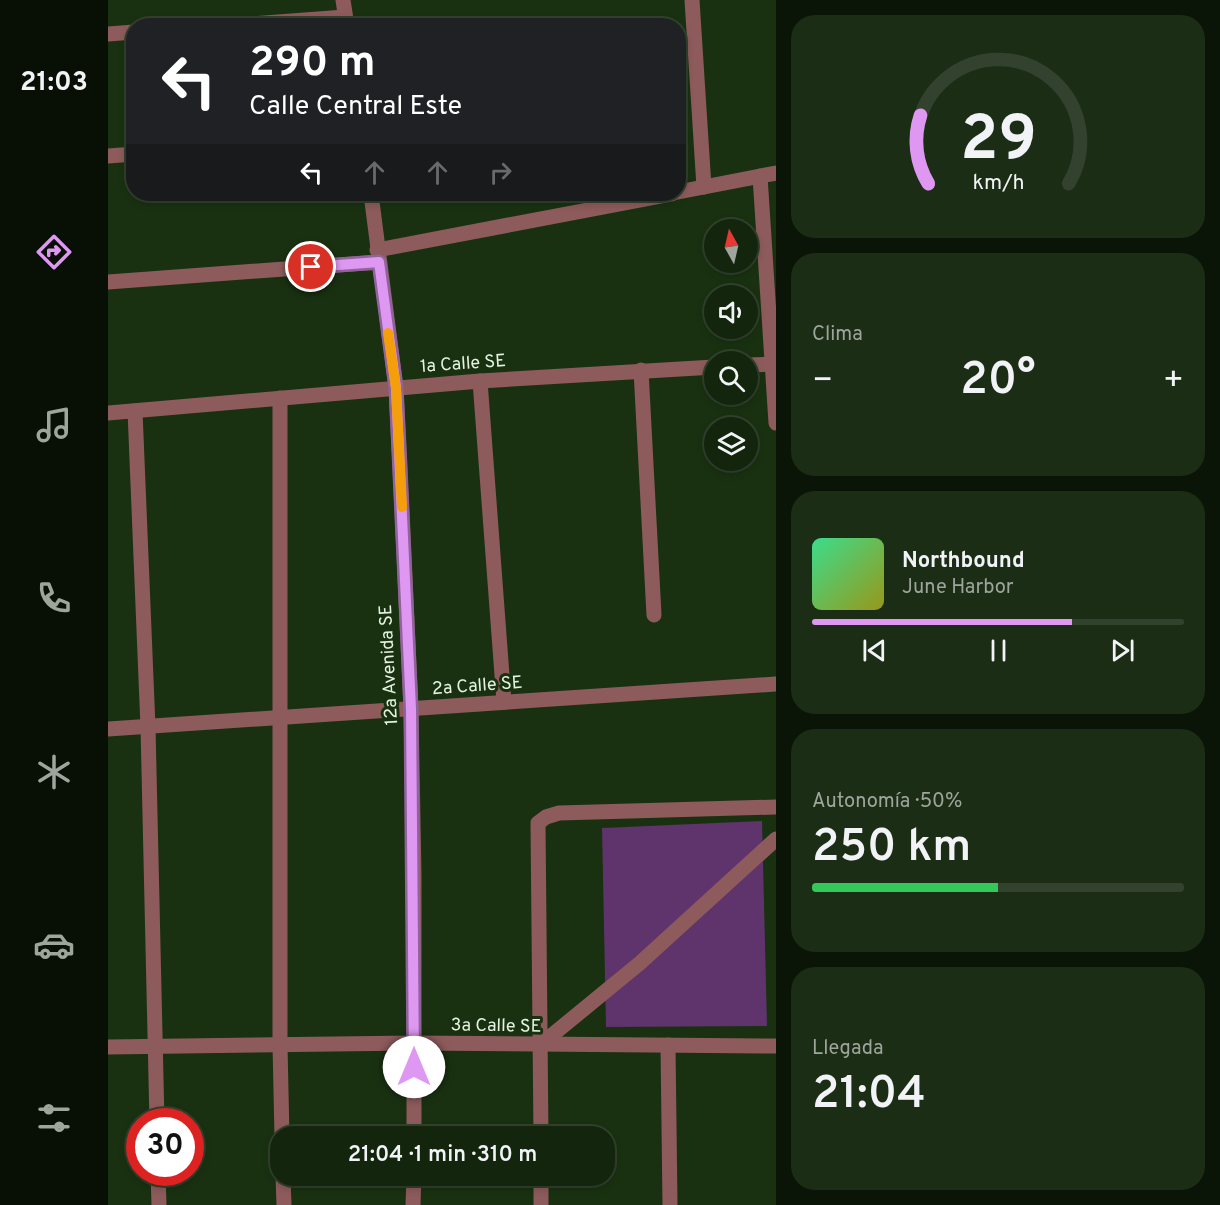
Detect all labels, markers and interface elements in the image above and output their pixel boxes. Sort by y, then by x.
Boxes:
text: 290 m [249,38,376,91]
icon: left [150,42,228,120]
text: 21:03 [20,66,88,100]
text: Calle Central Este [249,90,462,124]
text: 29 [960,103,1036,182]
icon: left [295,156,328,189]
icon: ahead [358,156,391,189]
icon: ahead [421,156,454,189]
icon: right [484,156,517,189]
text: km/h [972,170,1024,197]
north arrow [704,219,758,273]
map controls [704,219,758,471]
icon: directions [33,231,75,273]
pin [285,241,336,292]
icon: arrive [294,250,327,283]
button: sound [704,285,758,339]
text: Clima [812,322,863,348]
street label: 1a Calle SE [419,350,507,379]
button: search [704,351,758,405]
text: 20° [960,353,1036,410]
text: − [812,361,833,403]
text: + [1163,361,1184,403]
icon: music [33,404,75,446]
button: layers [704,417,758,471]
text: Northbound [902,548,1025,575]
text: June Harbor [902,575,1014,601]
icon: phone [33,577,75,619]
street label: 12a Avenida SE [375,604,404,726]
icon: previous [858,634,891,667]
icon: pause [982,634,1015,667]
icon: next [1106,634,1139,667]
street label: 2a Calle SE [431,672,523,701]
icon: climate [33,751,75,793]
text: Autonomía · 50% [812,789,962,815]
text: 250 km [812,820,971,877]
icon: car [33,924,75,966]
street label: 3a Calle SE [450,1014,542,1039]
position arrow [382,1035,446,1099]
text: Llegada [812,1036,884,1062]
text: 21:04 [812,1067,926,1124]
icon: filters [33,1097,75,1139]
speed limit sign: 30 [126,1108,204,1186]
text: 21:04 · 1 min · 310 m [348,1142,537,1169]

